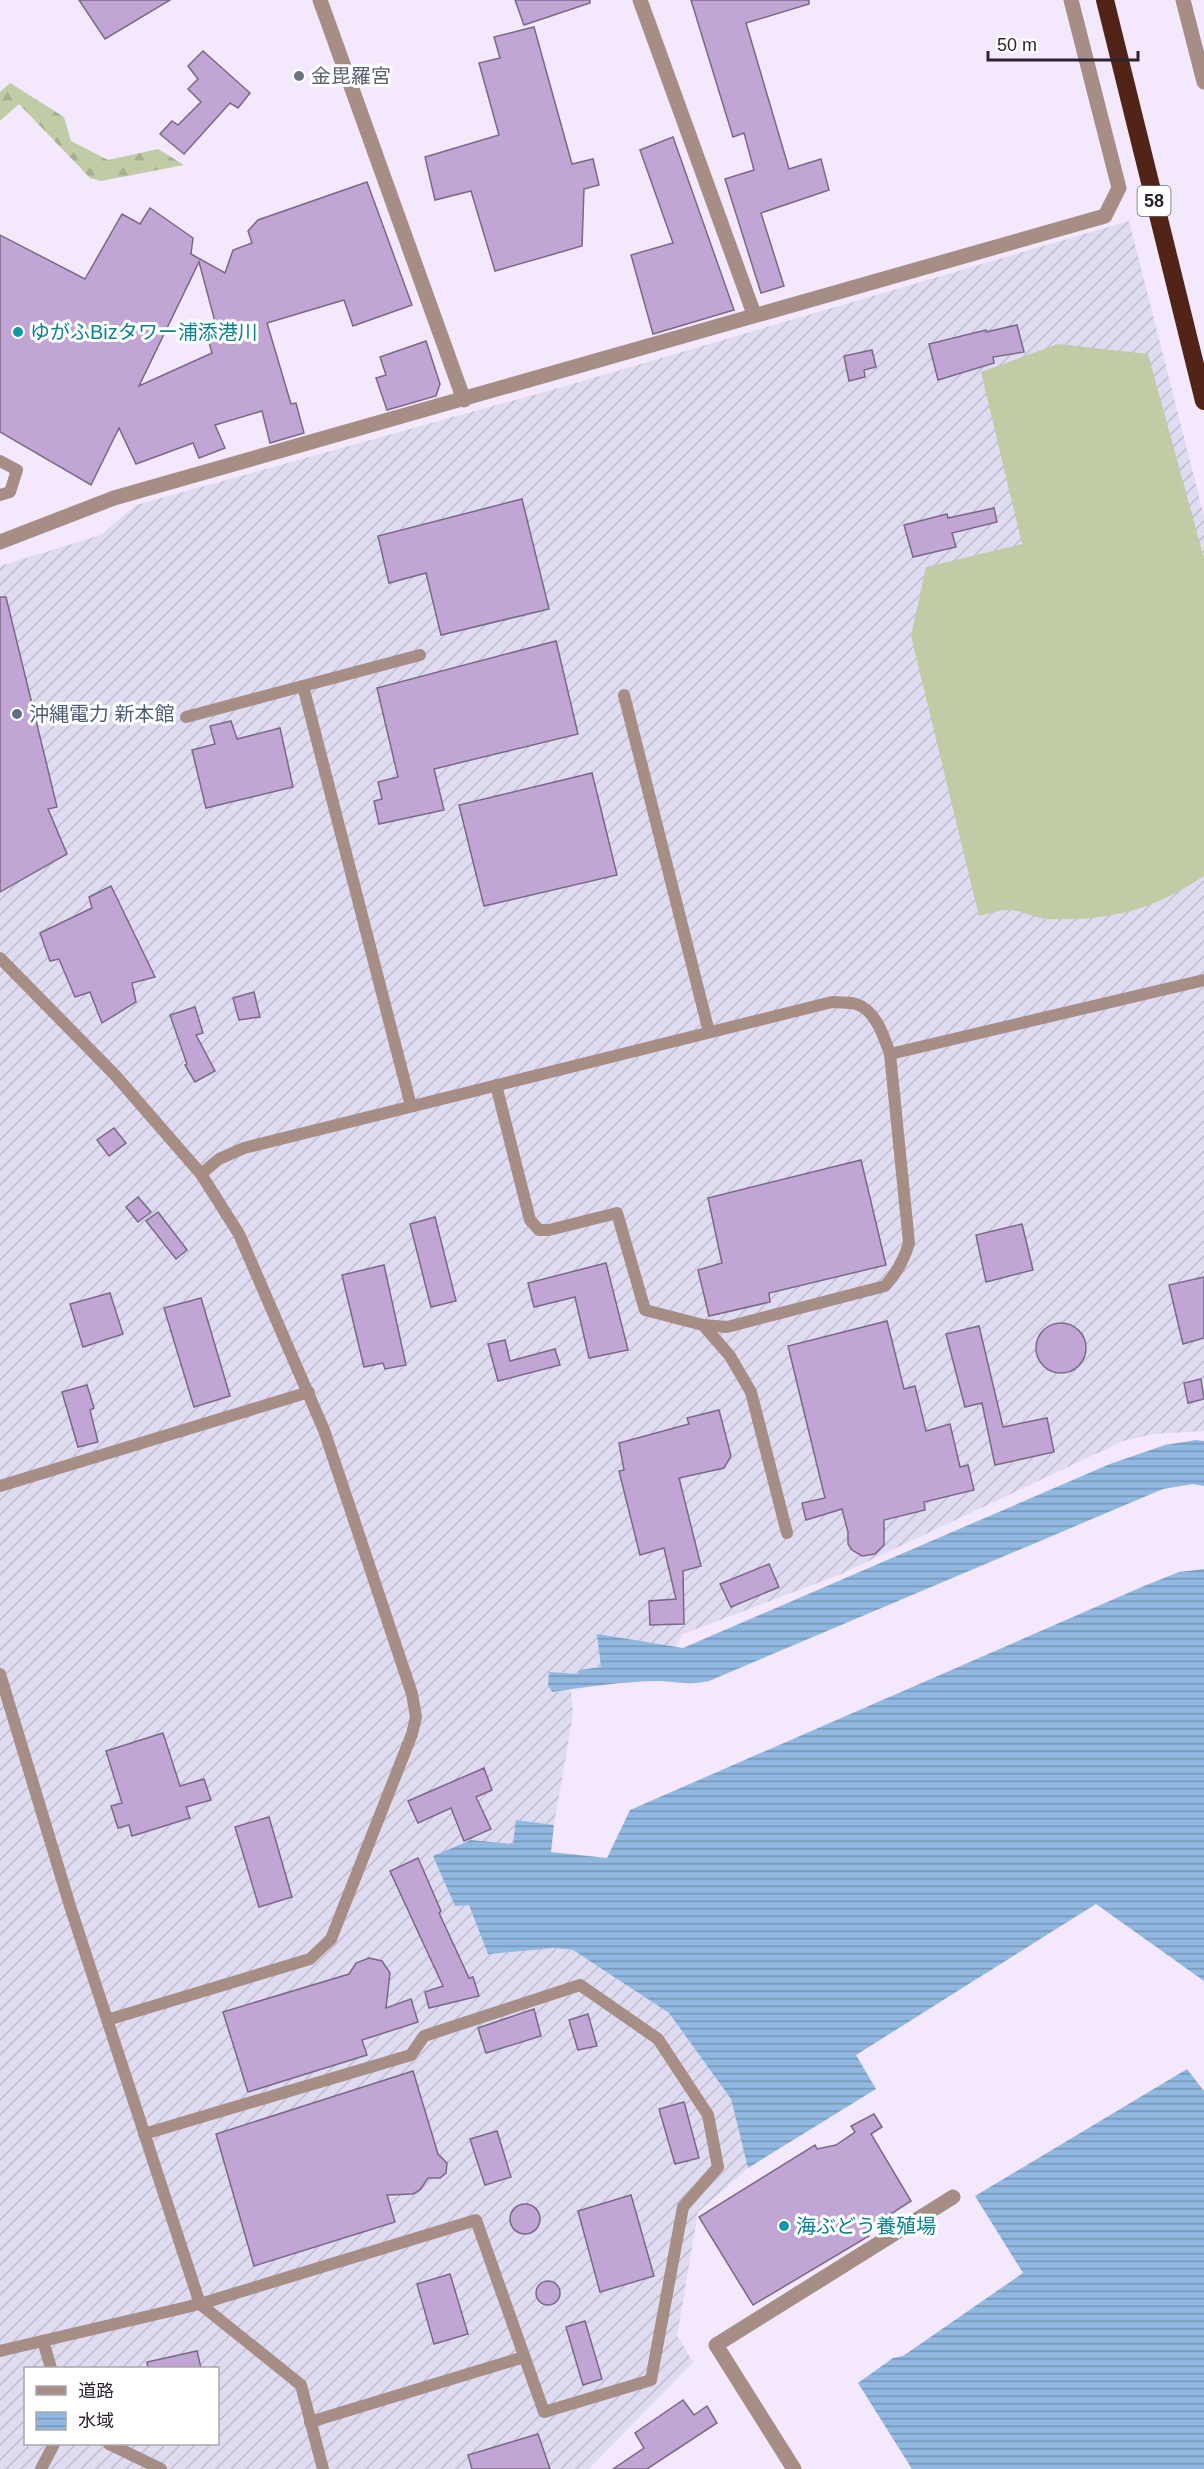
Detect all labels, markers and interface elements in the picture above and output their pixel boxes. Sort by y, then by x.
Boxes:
scale bar [988,24,1138,62]
text: 50 m [997,35,1037,55]
place label: 金毘羅宮 [311,65,391,87]
marker: 金毘羅宮 [292,69,306,83]
road number: 58 [1138,186,1170,216]
place label: ゆがふBizタワー浦添港川 [30,321,258,343]
marker: ゆがふBizタワー浦添港川 [11,325,25,339]
place label: 沖縄電力 新本館 [29,703,175,725]
marker: 沖縄電力 新本館 [10,707,24,721]
place label: 海ぶどう養殖場 [796,2215,936,2237]
marker: 海ぶどう養殖場 [777,2219,791,2233]
legend [24,2367,219,2445]
text: 道路 [78,2381,114,2401]
text: 水域 [78,2411,114,2431]

